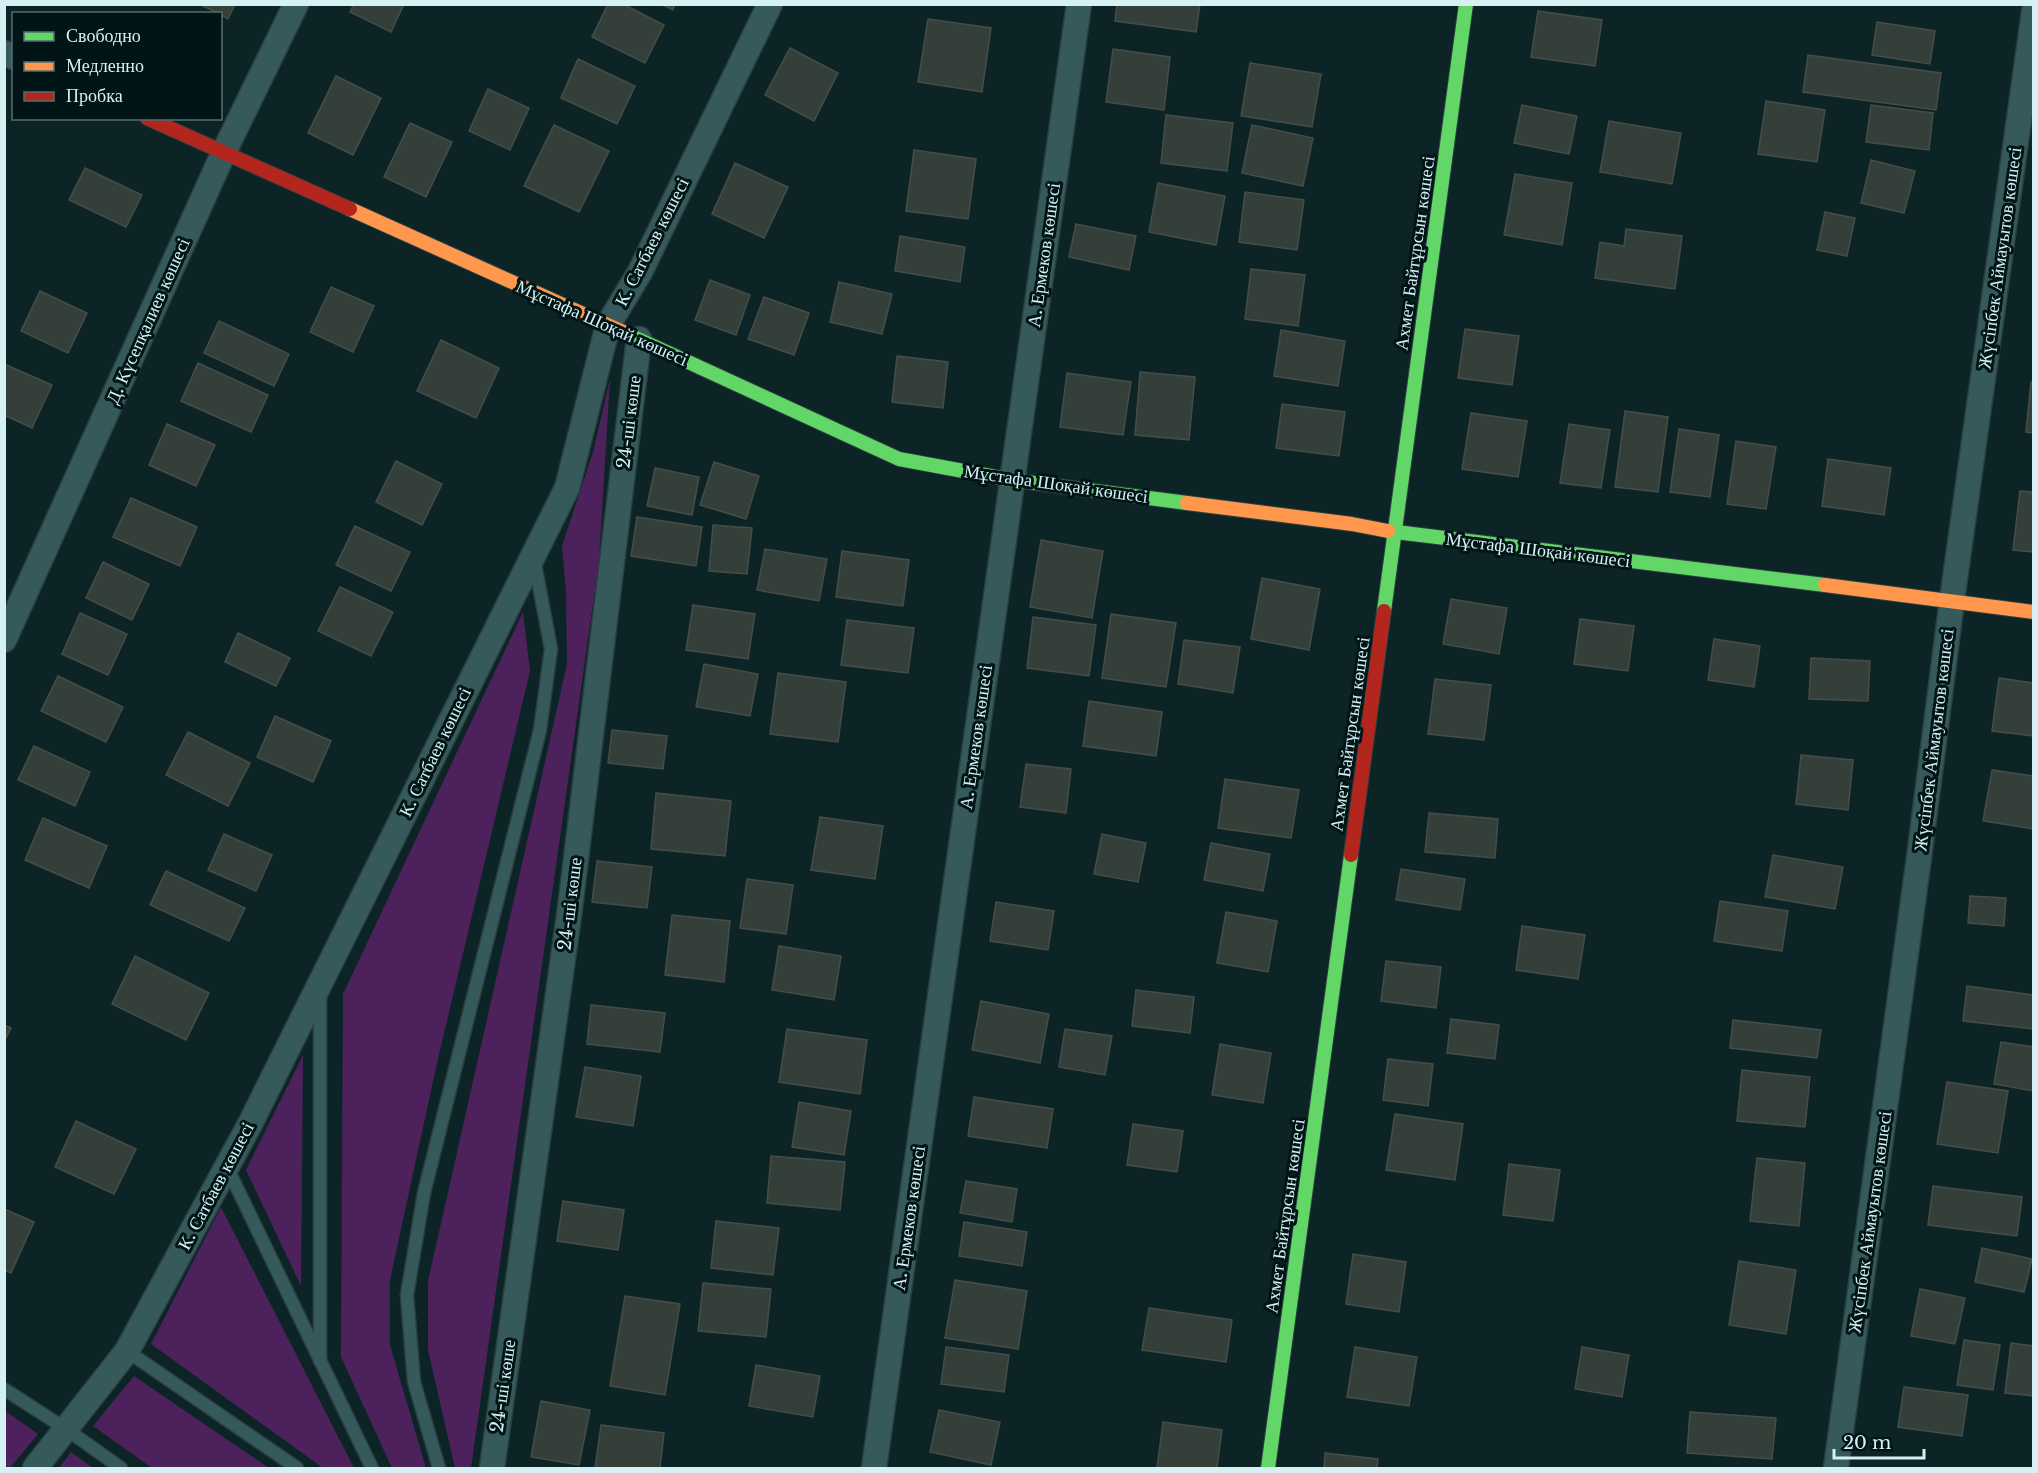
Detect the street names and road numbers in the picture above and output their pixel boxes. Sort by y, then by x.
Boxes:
street label: Жүсіпбек Аймауытов көшесі [1974,146,2026,370]
street label: Ахмет Байтұрсын көшесі [1390,154,1440,352]
street label: К. Сатбаев көшесі [610,174,694,310]
street label: А. Ермеков көшесі [1023,181,1065,329]
street label: Д. Күсепқалиев көшесі [101,235,195,407]
street label: Мұстафа Шоқай көшесі [513,275,691,371]
street label: 24-ші көше [612,374,646,470]
street label: Мұстафа Шоқай көшесі [963,460,1149,508]
street label: Мұстафа Шоқай көшесі [1445,528,1631,572]
street label: Жүсіпбек Аймауытов көшесі [1909,628,1959,852]
street label: Ахмет Байтұрсын көшесі [1325,635,1375,833]
street label: А. Ермеков көшесі [955,663,997,811]
street label: К. Сатбаев көшесі [394,684,476,820]
street label: 24-ші көше [553,856,587,952]
street label: Жүсіпбек Аймауытов көшесі [1844,1110,1896,1334]
street label: Ахмет Байтұрсын көшесі [1260,1117,1310,1315]
street label: К. Сатбаев көшесі [173,1119,259,1253]
street label: А. Ермеков көшесі [888,1144,930,1292]
street label: 24-ші көше [486,1338,520,1434]

